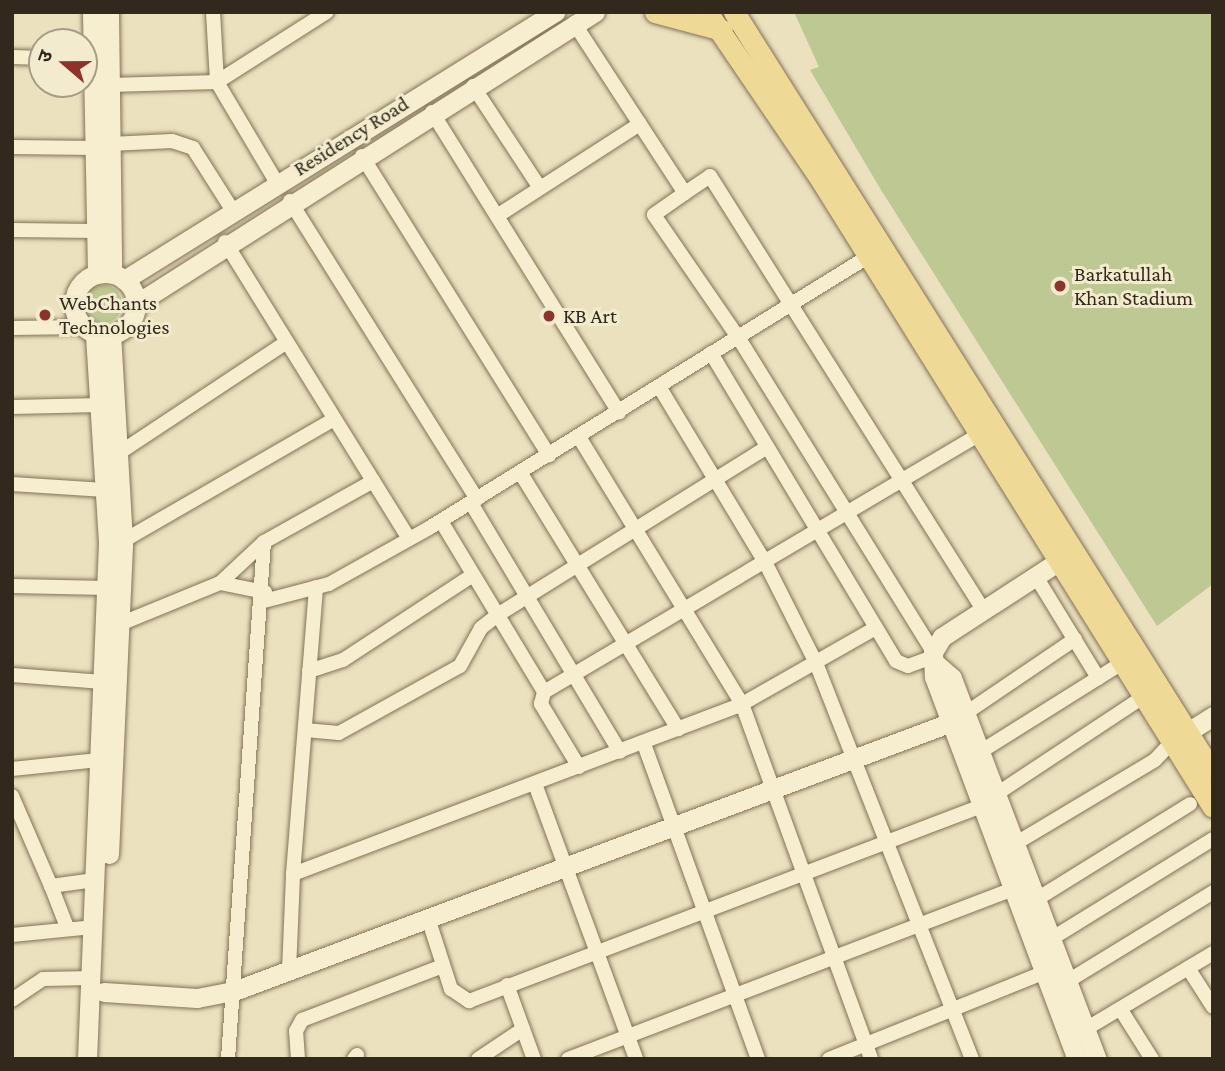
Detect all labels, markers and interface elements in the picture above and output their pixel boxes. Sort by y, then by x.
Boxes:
north arrow [28,28,98,98]
text: उ [33,48,56,65]
street label: Residency Road [289,91,413,181]
place label: Barkatullah Khan Stadium [1074,261,1193,311]
marker: Barkatullah Khan Stadium [1052,278,1068,294]
place label: WebChants Technologies [59,290,169,340]
place label: KB Art [563,303,617,329]
marker: WebChants Technologies [37,307,53,323]
marker: KB Art [541,308,557,324]

